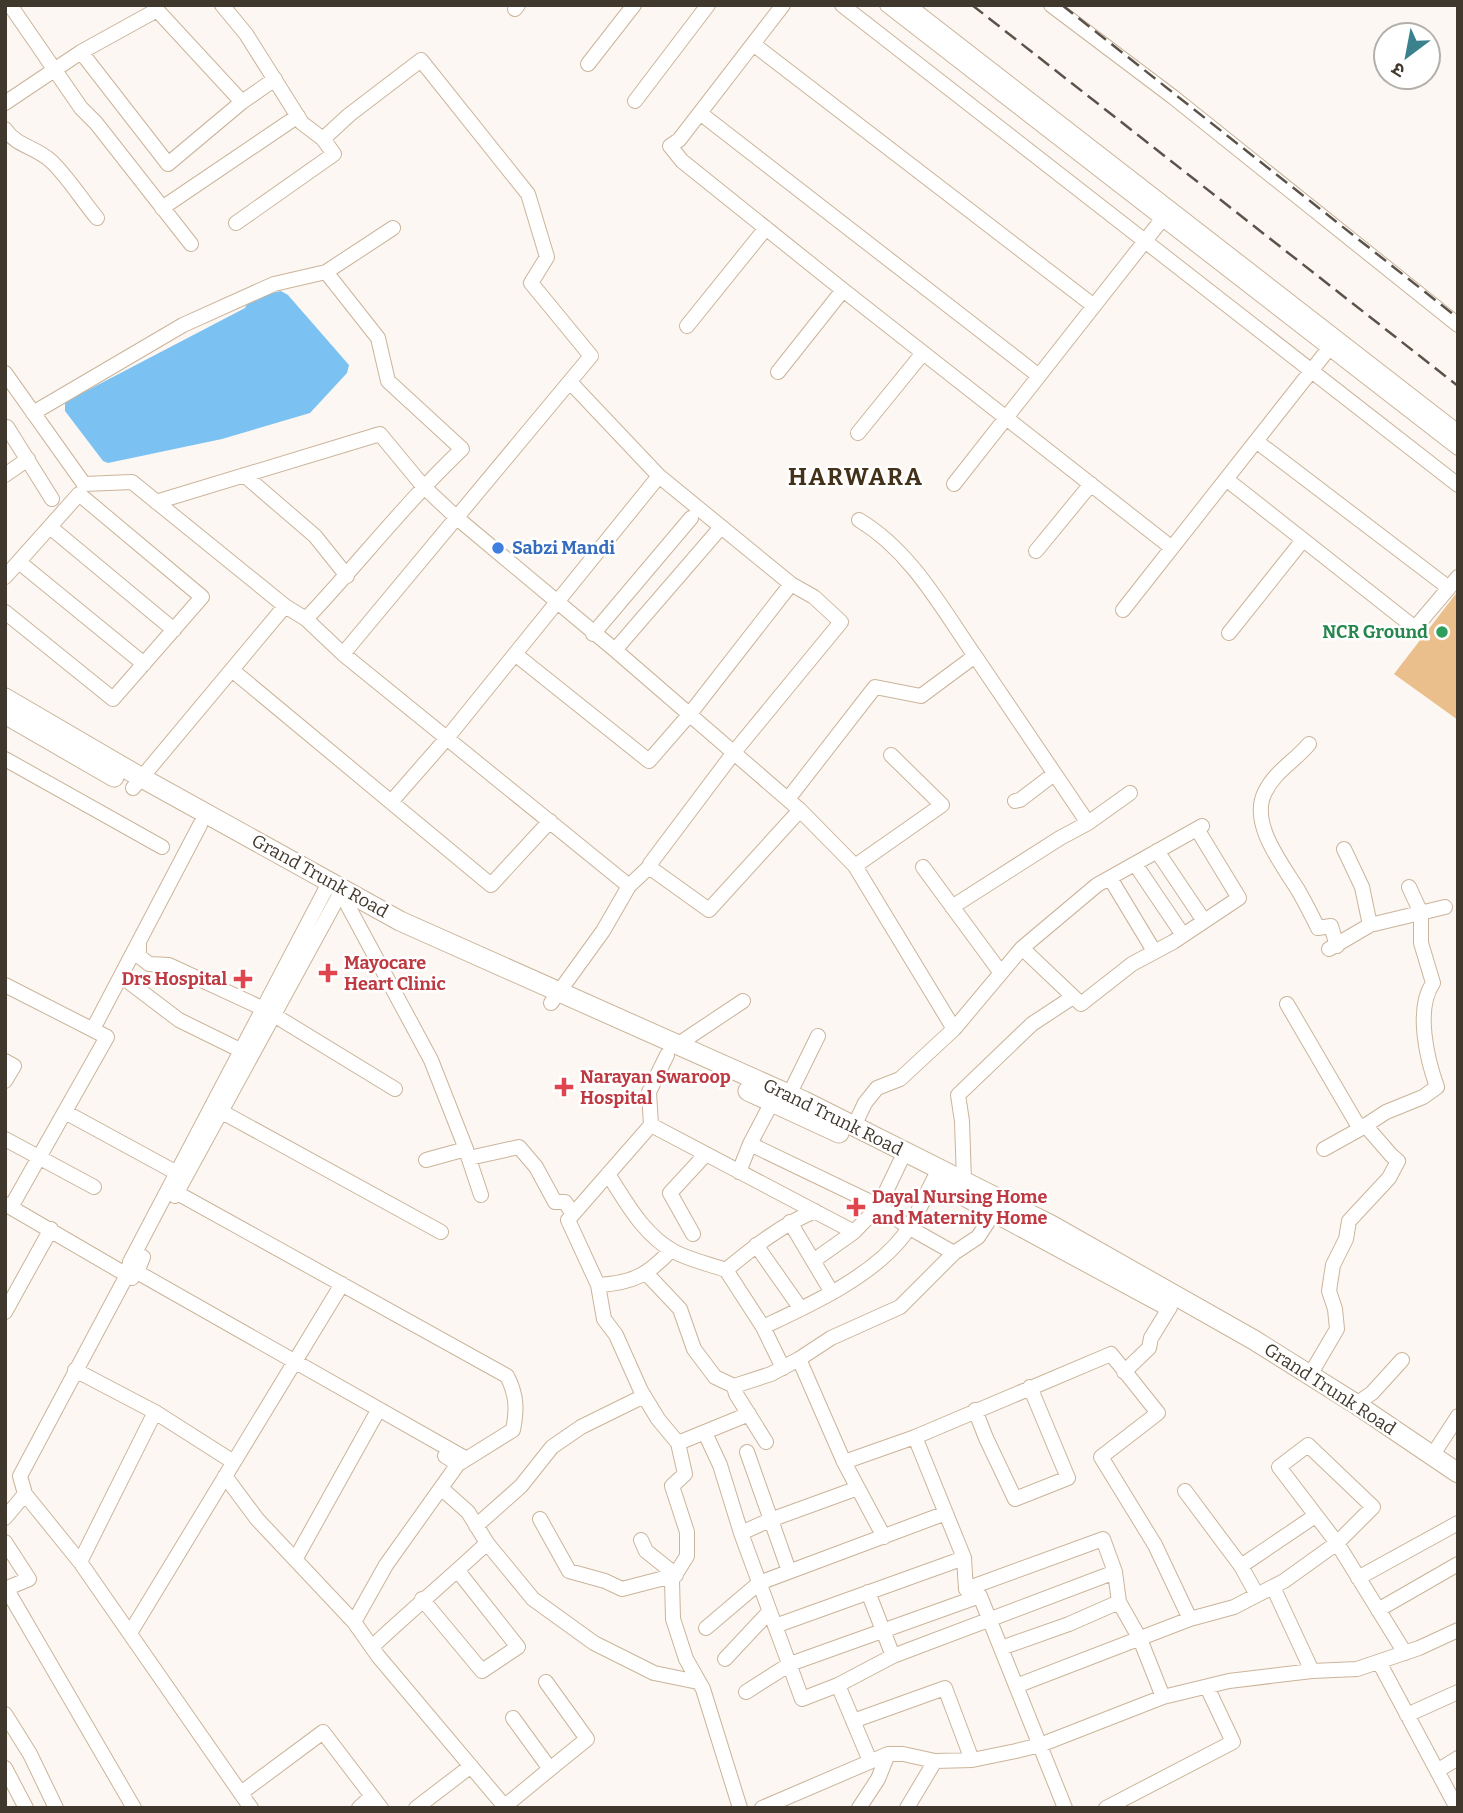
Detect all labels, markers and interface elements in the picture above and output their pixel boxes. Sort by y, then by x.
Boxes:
north arrow [1372,21,1442,91]
text: उ [1387,57,1409,83]
district label: HARWARA [788,463,924,491]
place label: Sabzi Mandi [512,537,615,559]
marker: Sabzi Mandi [490,540,506,556]
place label: NCR Ground [1322,621,1428,643]
marker: NCR Ground [1434,624,1450,640]
street label: Grand Trunk Road [248,829,392,923]
place label: Mayocare Heart Clinic [344,952,446,995]
marker: Mayocare Heart Clinic [318,963,338,983]
place label: Drs Hospital [122,968,227,990]
marker: Drs Hospital [233,969,253,989]
place label: Narayan Swaroop Hospital [580,1066,731,1109]
street label: Grand Trunk Road [759,1074,907,1161]
marker: Narayan Swaroop Hospital [554,1077,574,1097]
place label: Dayal Nursing Home and Maternity Home [872,1186,1048,1229]
marker: Dayal Nursing Home and Maternity Home [846,1197,866,1217]
street label: Grand Trunk Road [1260,1338,1400,1440]

